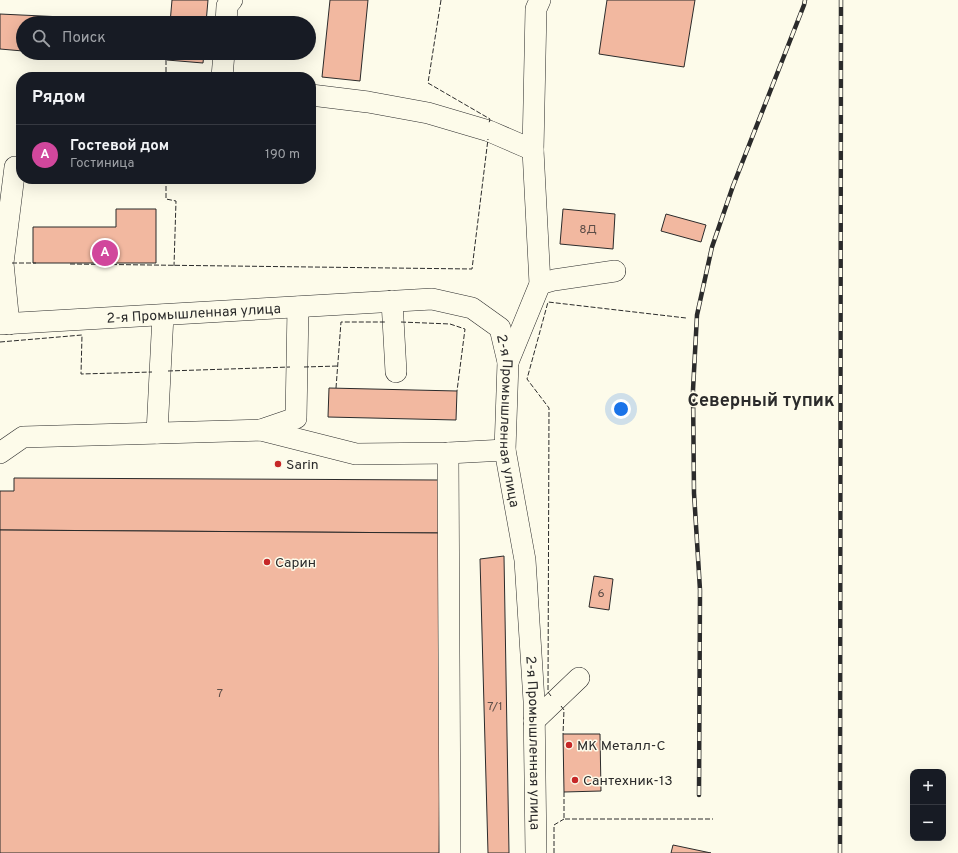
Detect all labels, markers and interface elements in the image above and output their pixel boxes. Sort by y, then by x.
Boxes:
search box [16,16,316,60]
icon: search [30,27,52,49]
text: Поиск [62,29,106,48]
text: Рядом [32,87,85,109]
text: Гостевой дом [70,137,169,156]
text: A [40,147,50,163]
text: 190 m [265,147,300,163]
text: Гостиница [70,156,134,172]
house number: 8Д [579,222,597,238]
pin: A [92,238,118,268]
street label: 2-я Промышленная улица [106,301,281,328]
street label: 2-я Промышленная улица [492,333,522,509]
district label: Северный тупик [688,390,835,413]
your location [611,399,631,419]
place label: Sarin [286,457,319,474]
marker: Sarin [273,459,283,469]
place label: Сарин [275,555,316,572]
marker: Сарин [262,557,272,567]
house number: 6 [597,586,605,602]
street label: 2-я Промышленная улица [521,655,543,830]
house number: 7 [217,686,223,702]
house number: 7/1 [487,699,503,715]
place label: МК Металл-С [577,738,666,755]
marker: МК Металл-С [564,740,574,750]
map controls [910,769,946,841]
button: + [910,769,946,805]
place label: Сантехник-13 [583,773,673,790]
marker: Сантехник-13 [570,775,580,785]
button: − [910,805,946,841]

